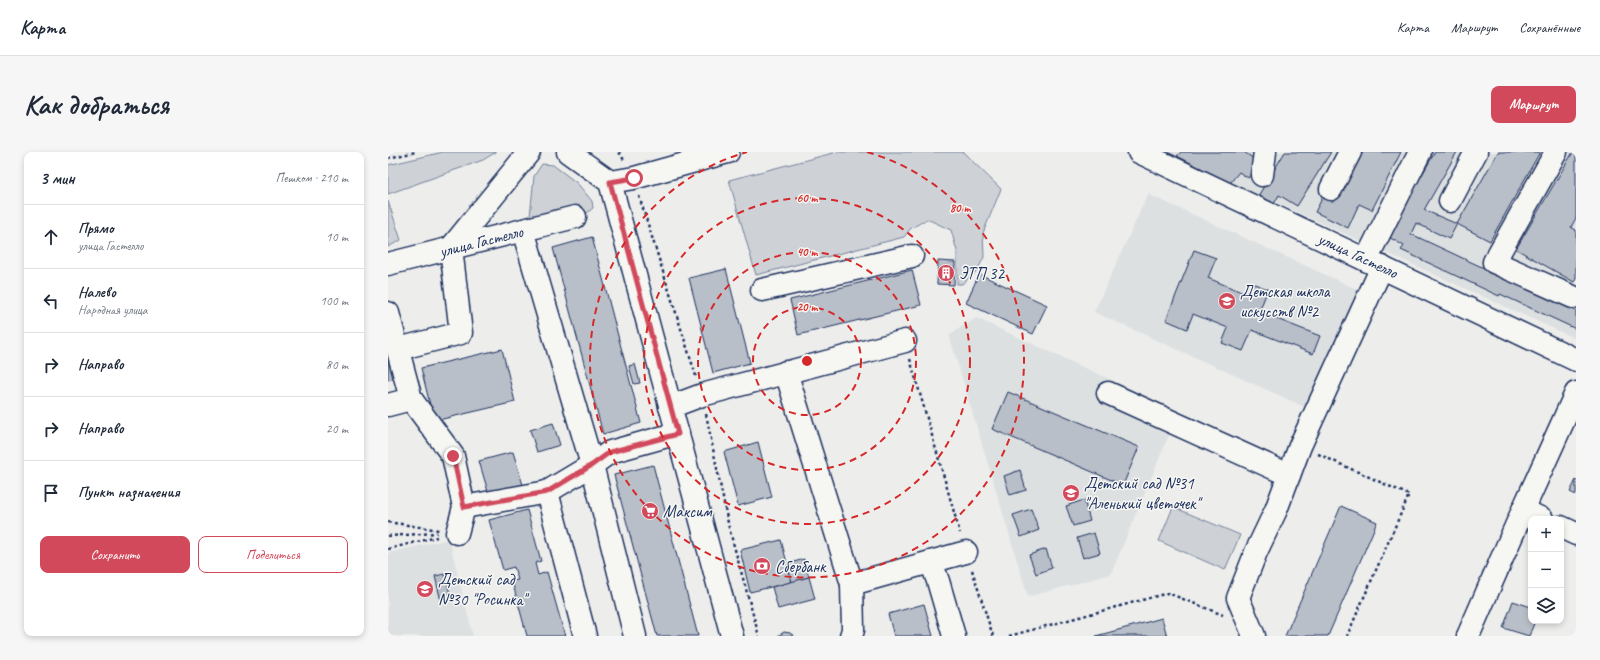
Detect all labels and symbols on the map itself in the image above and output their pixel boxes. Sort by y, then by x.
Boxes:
route start [625,169,643,187]
text: 60 m [797,190,819,206]
text: 80 m [950,200,971,216]
street label: улица Гастелло [436,221,526,262]
street label: улица Гастелло [1314,227,1402,283]
text: 40 m [797,244,818,260]
building icon: ЭТП 32 [936,263,956,283]
place label: ЭТП 32 [959,263,1005,284]
place label: Детская школа искусств №2 [1240,281,1331,322]
school or university icon: Детская школа искусств №2 [1217,291,1237,311]
text: 20 m [797,299,818,315]
centre of rings [800,354,814,368]
route end [444,447,462,465]
place label: Детский сад №31 "Аленький цветочек" [1084,473,1204,514]
school or university icon: Детский сад №31 "Аленький цветочек" [1061,483,1081,503]
supermarket icon: Максим [640,501,660,521]
place label: Максим [663,501,712,522]
bank icon: Сбербанк [752,556,772,576]
place label: Сбербанк [775,556,827,577]
place label: Детский сад №30 "Росинка" [438,569,530,610]
school or university icon: Детский сад №30 "Росинка" [415,579,435,599]

